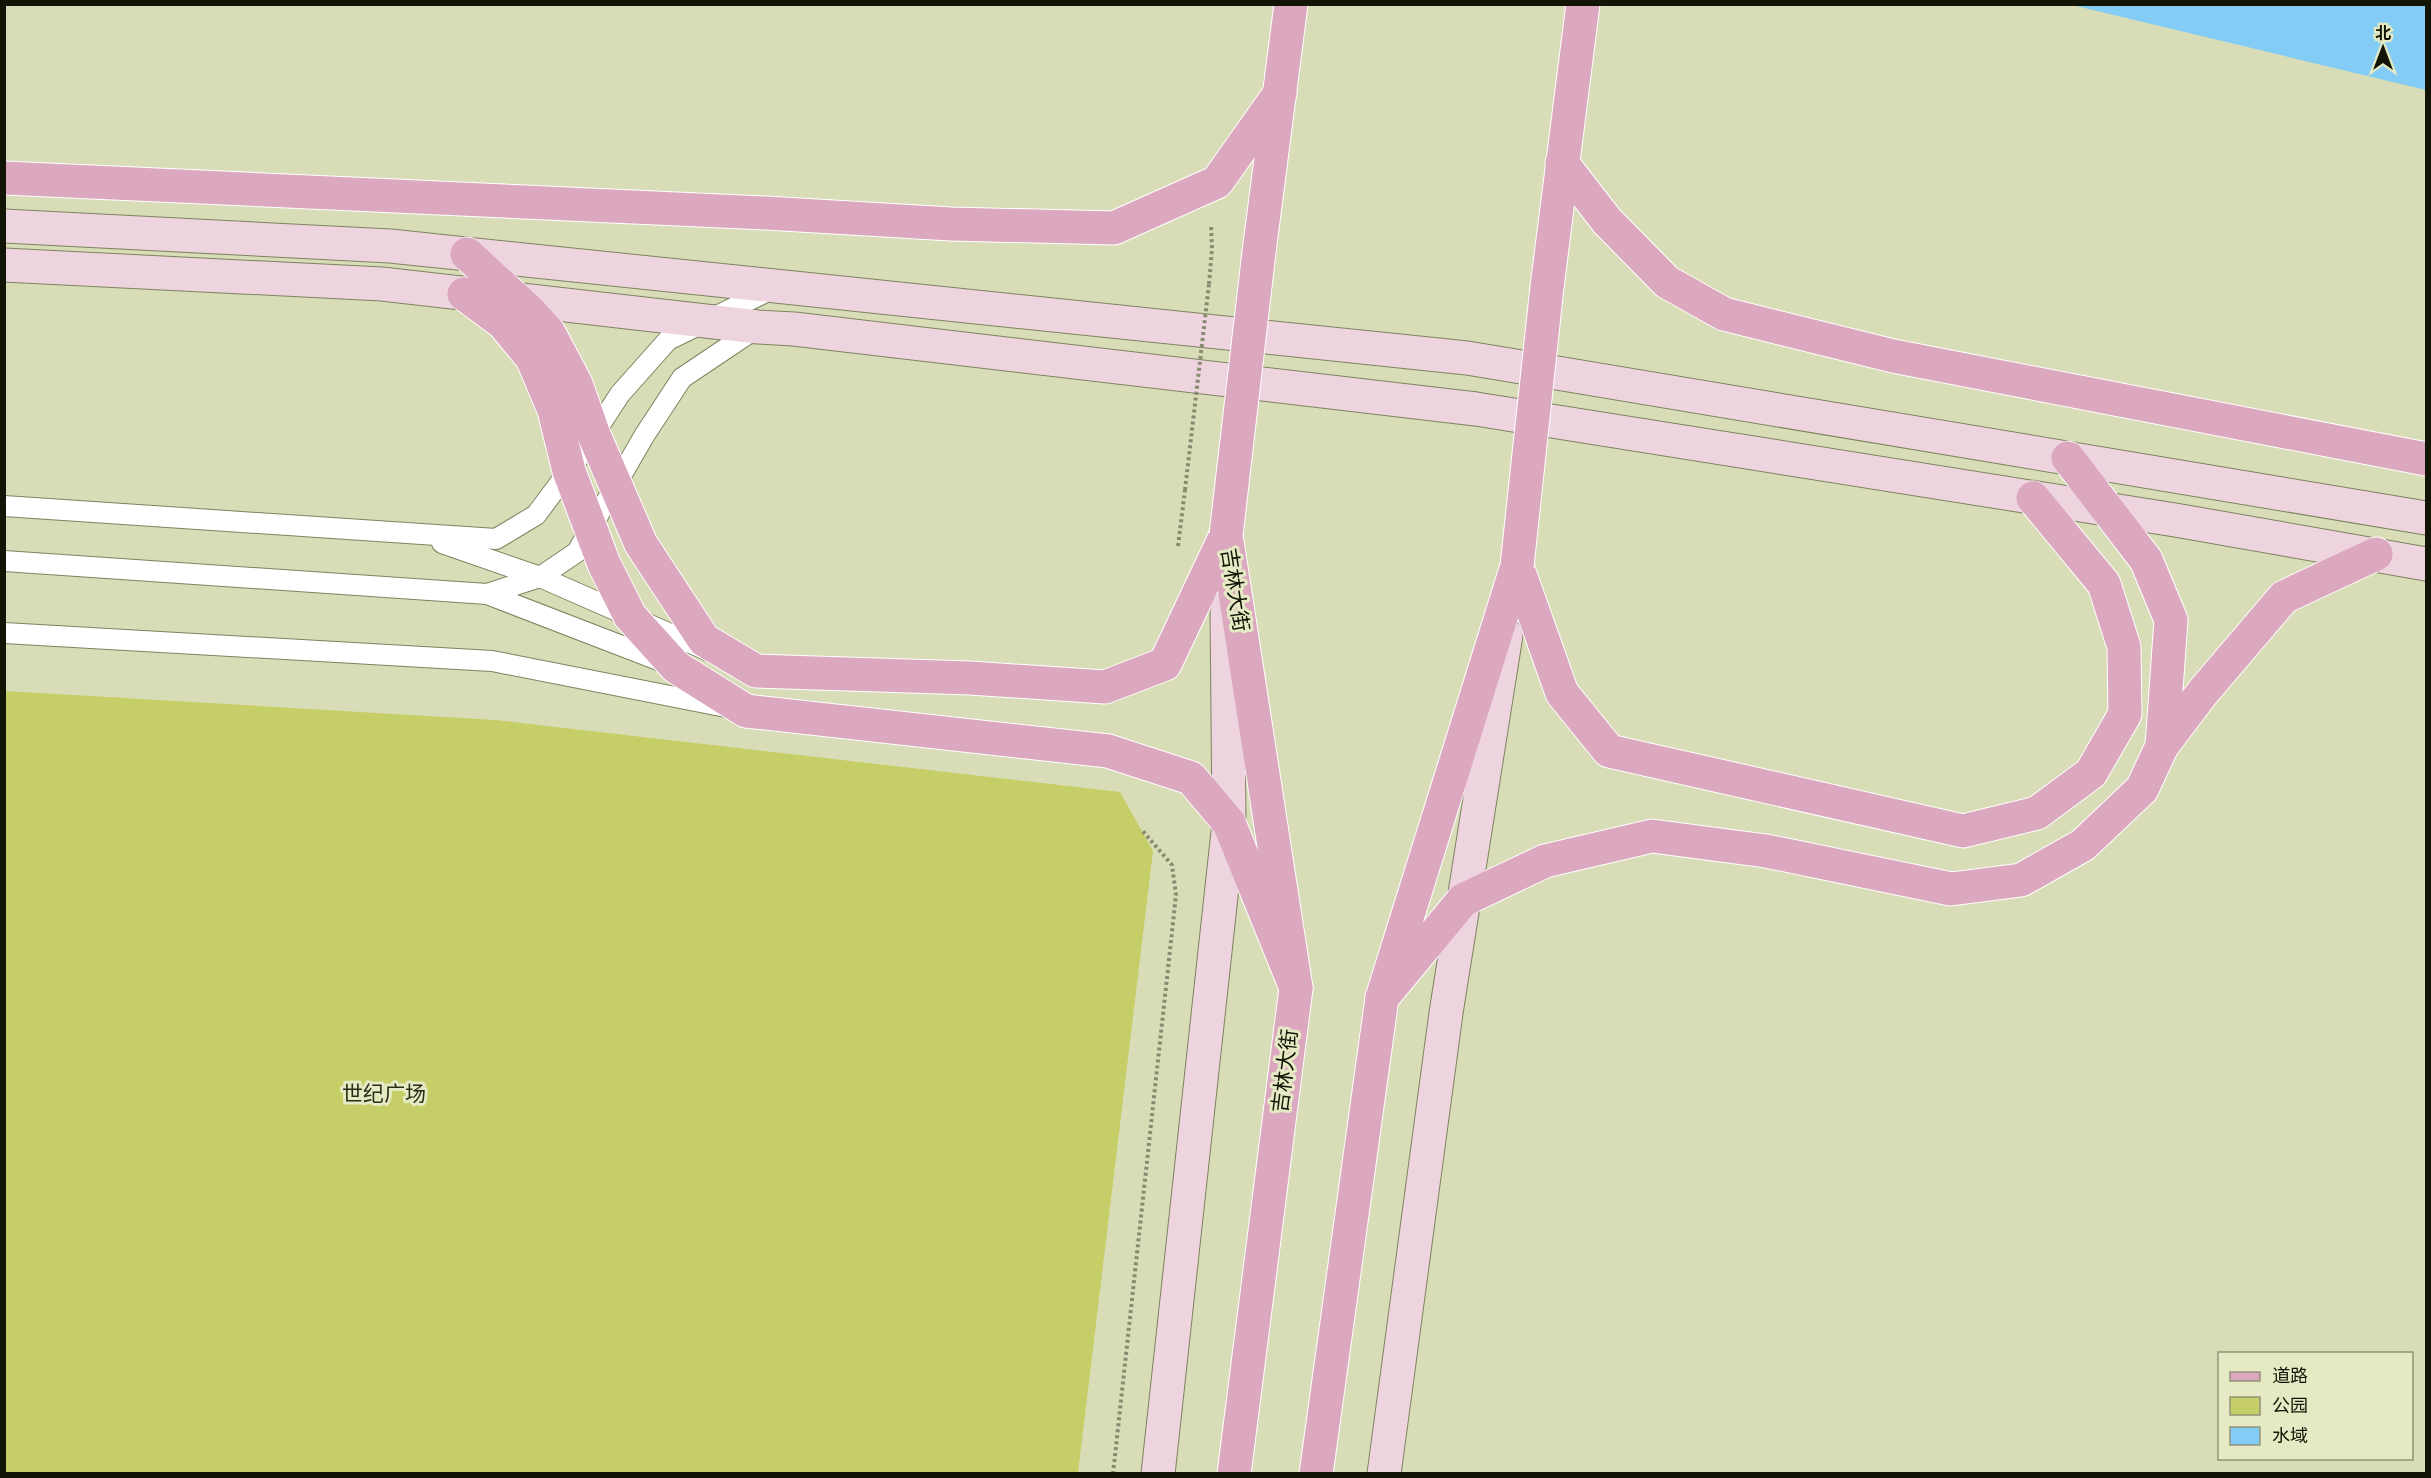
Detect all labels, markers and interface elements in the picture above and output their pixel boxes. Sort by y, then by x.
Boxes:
north arrow [2353,18,2413,78]
text: 北 [2375,23,2391,45]
street label: 吉林大街 [1215,546,1255,634]
street label: 吉林大街 [1266,1028,1304,1114]
park label: 世纪广场 [342,1080,426,1108]
legend [2218,1352,2413,1460]
text: 道路 [2272,1364,2308,1388]
text: 公园 [2272,1394,2308,1418]
text: 水域 [2272,1424,2308,1448]

